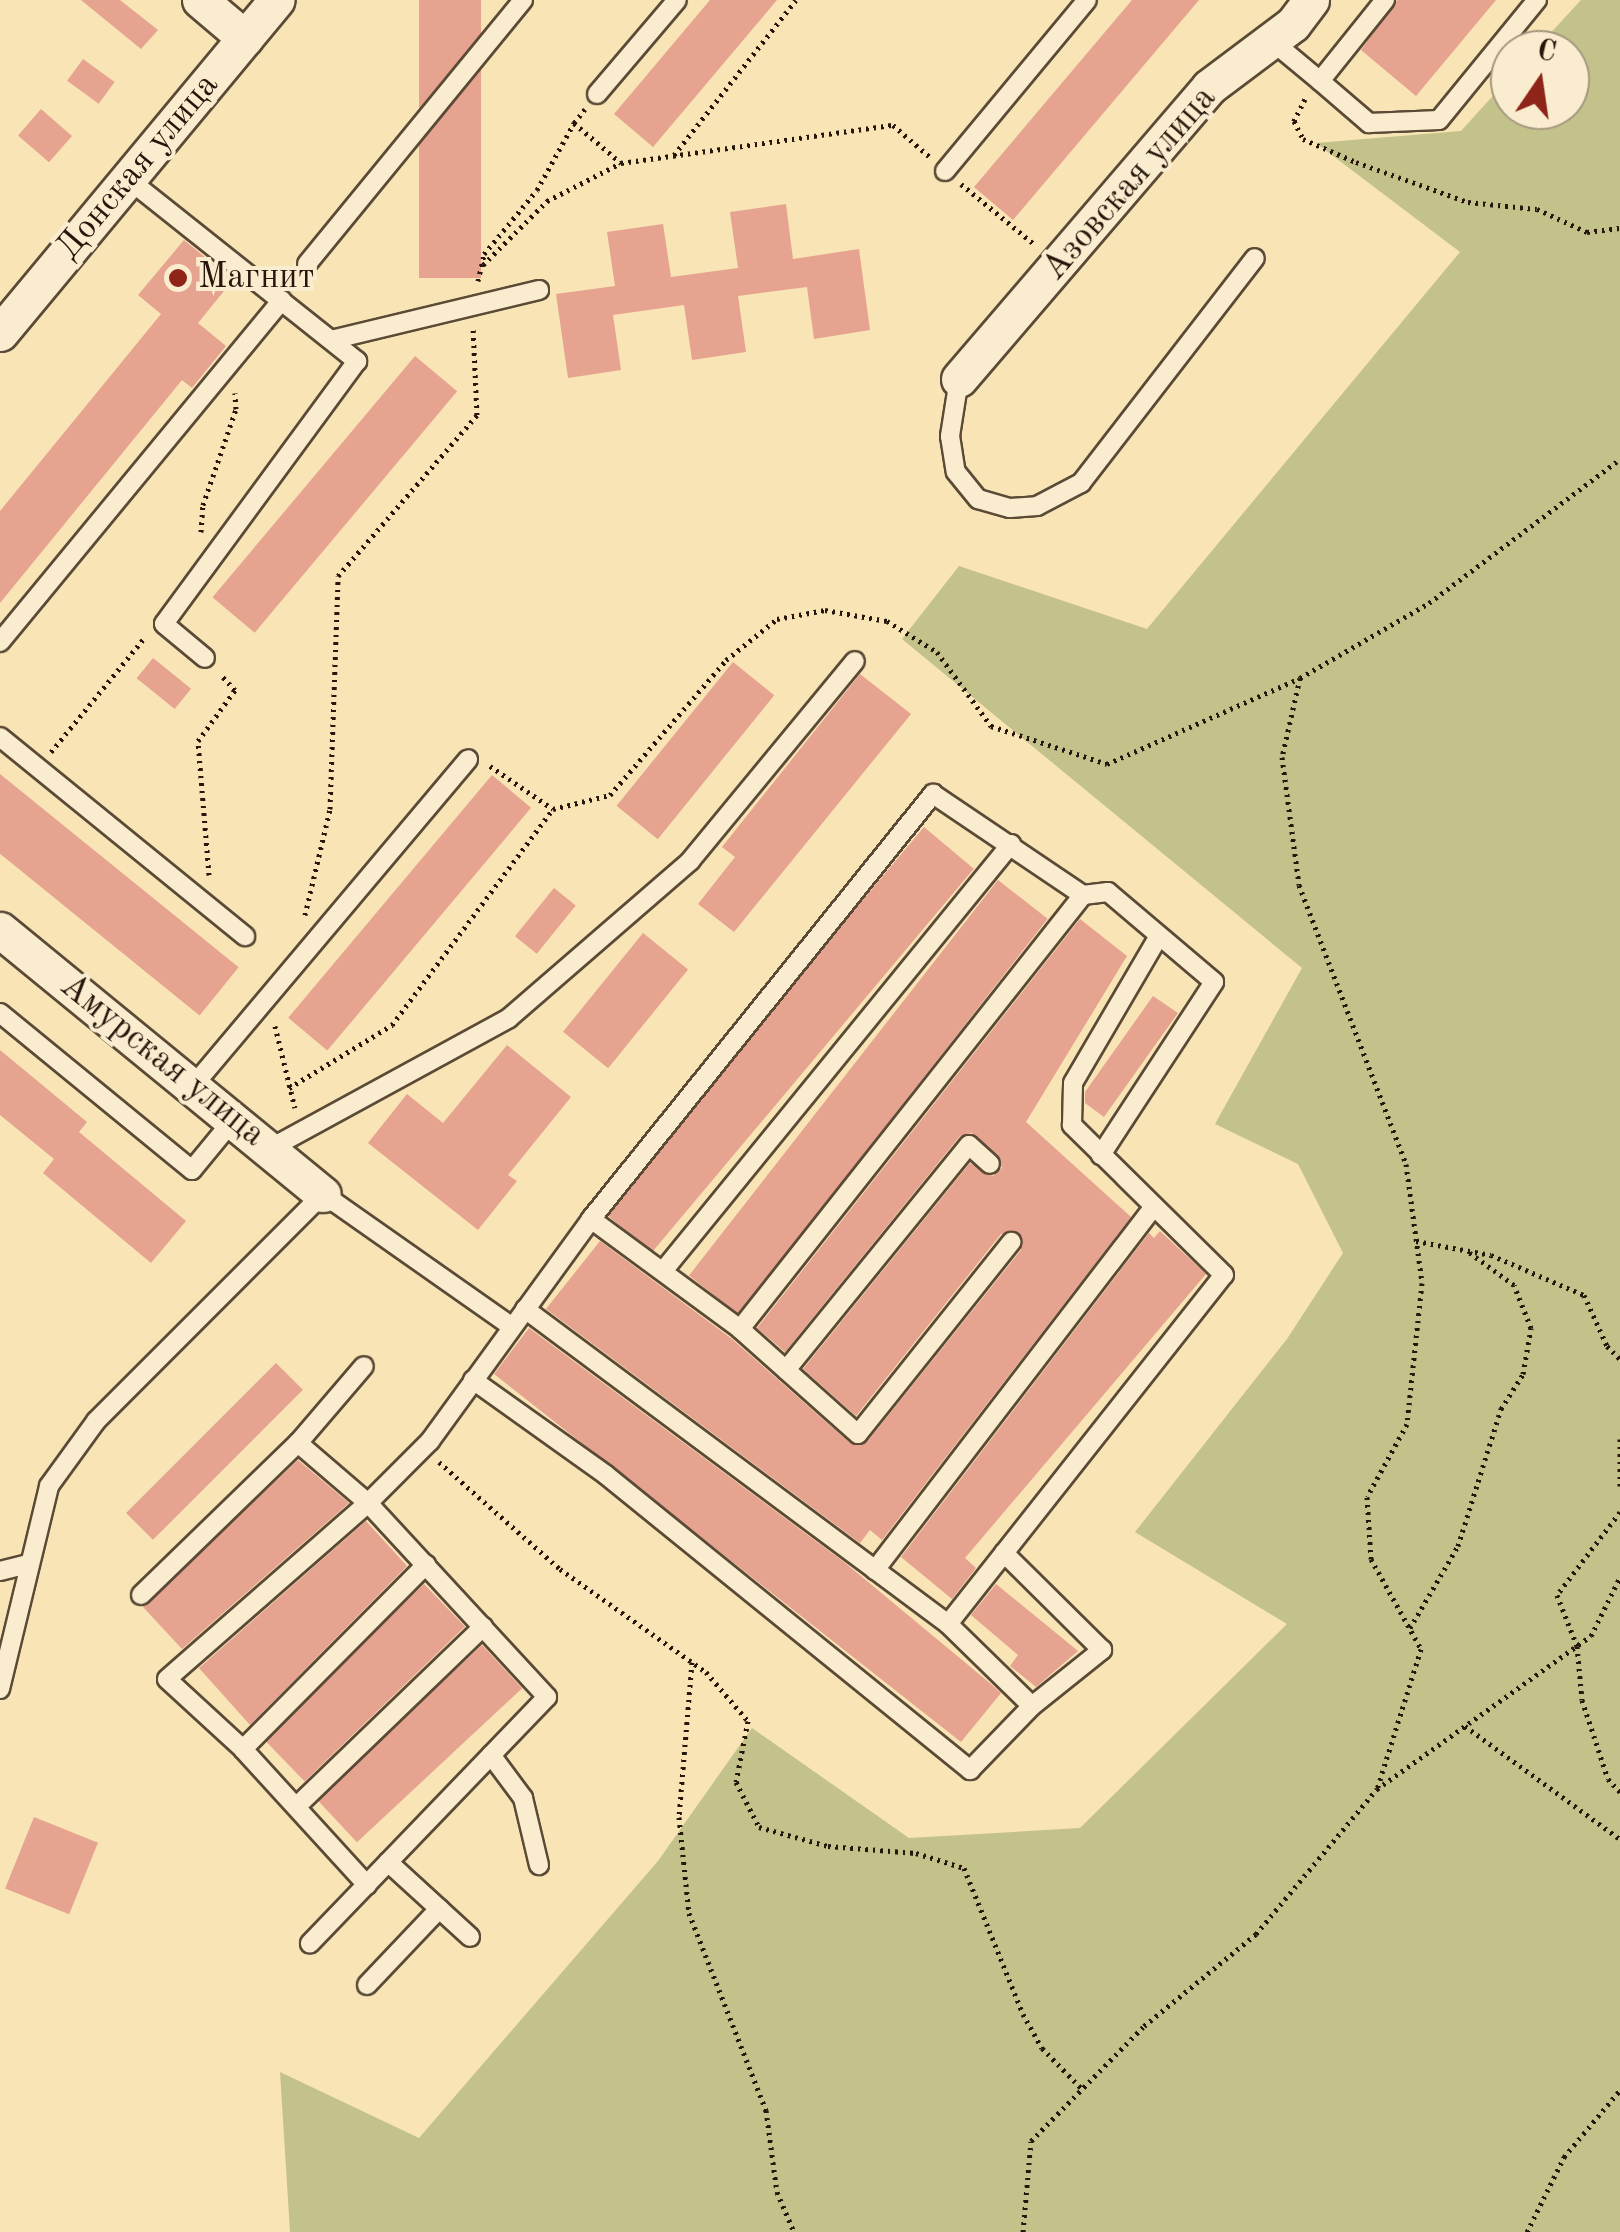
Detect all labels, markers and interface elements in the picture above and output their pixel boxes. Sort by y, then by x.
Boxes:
north arrow [1490,30,1590,130]
text: С [1534,37,1558,68]
street label: Донская улица [48,65,228,269]
street label: Азовская улица [1034,78,1226,290]
place label: Магнит [198,257,314,299]
marker: Магнит [167,267,189,289]
street label: Амурская улица [51,966,273,1156]

